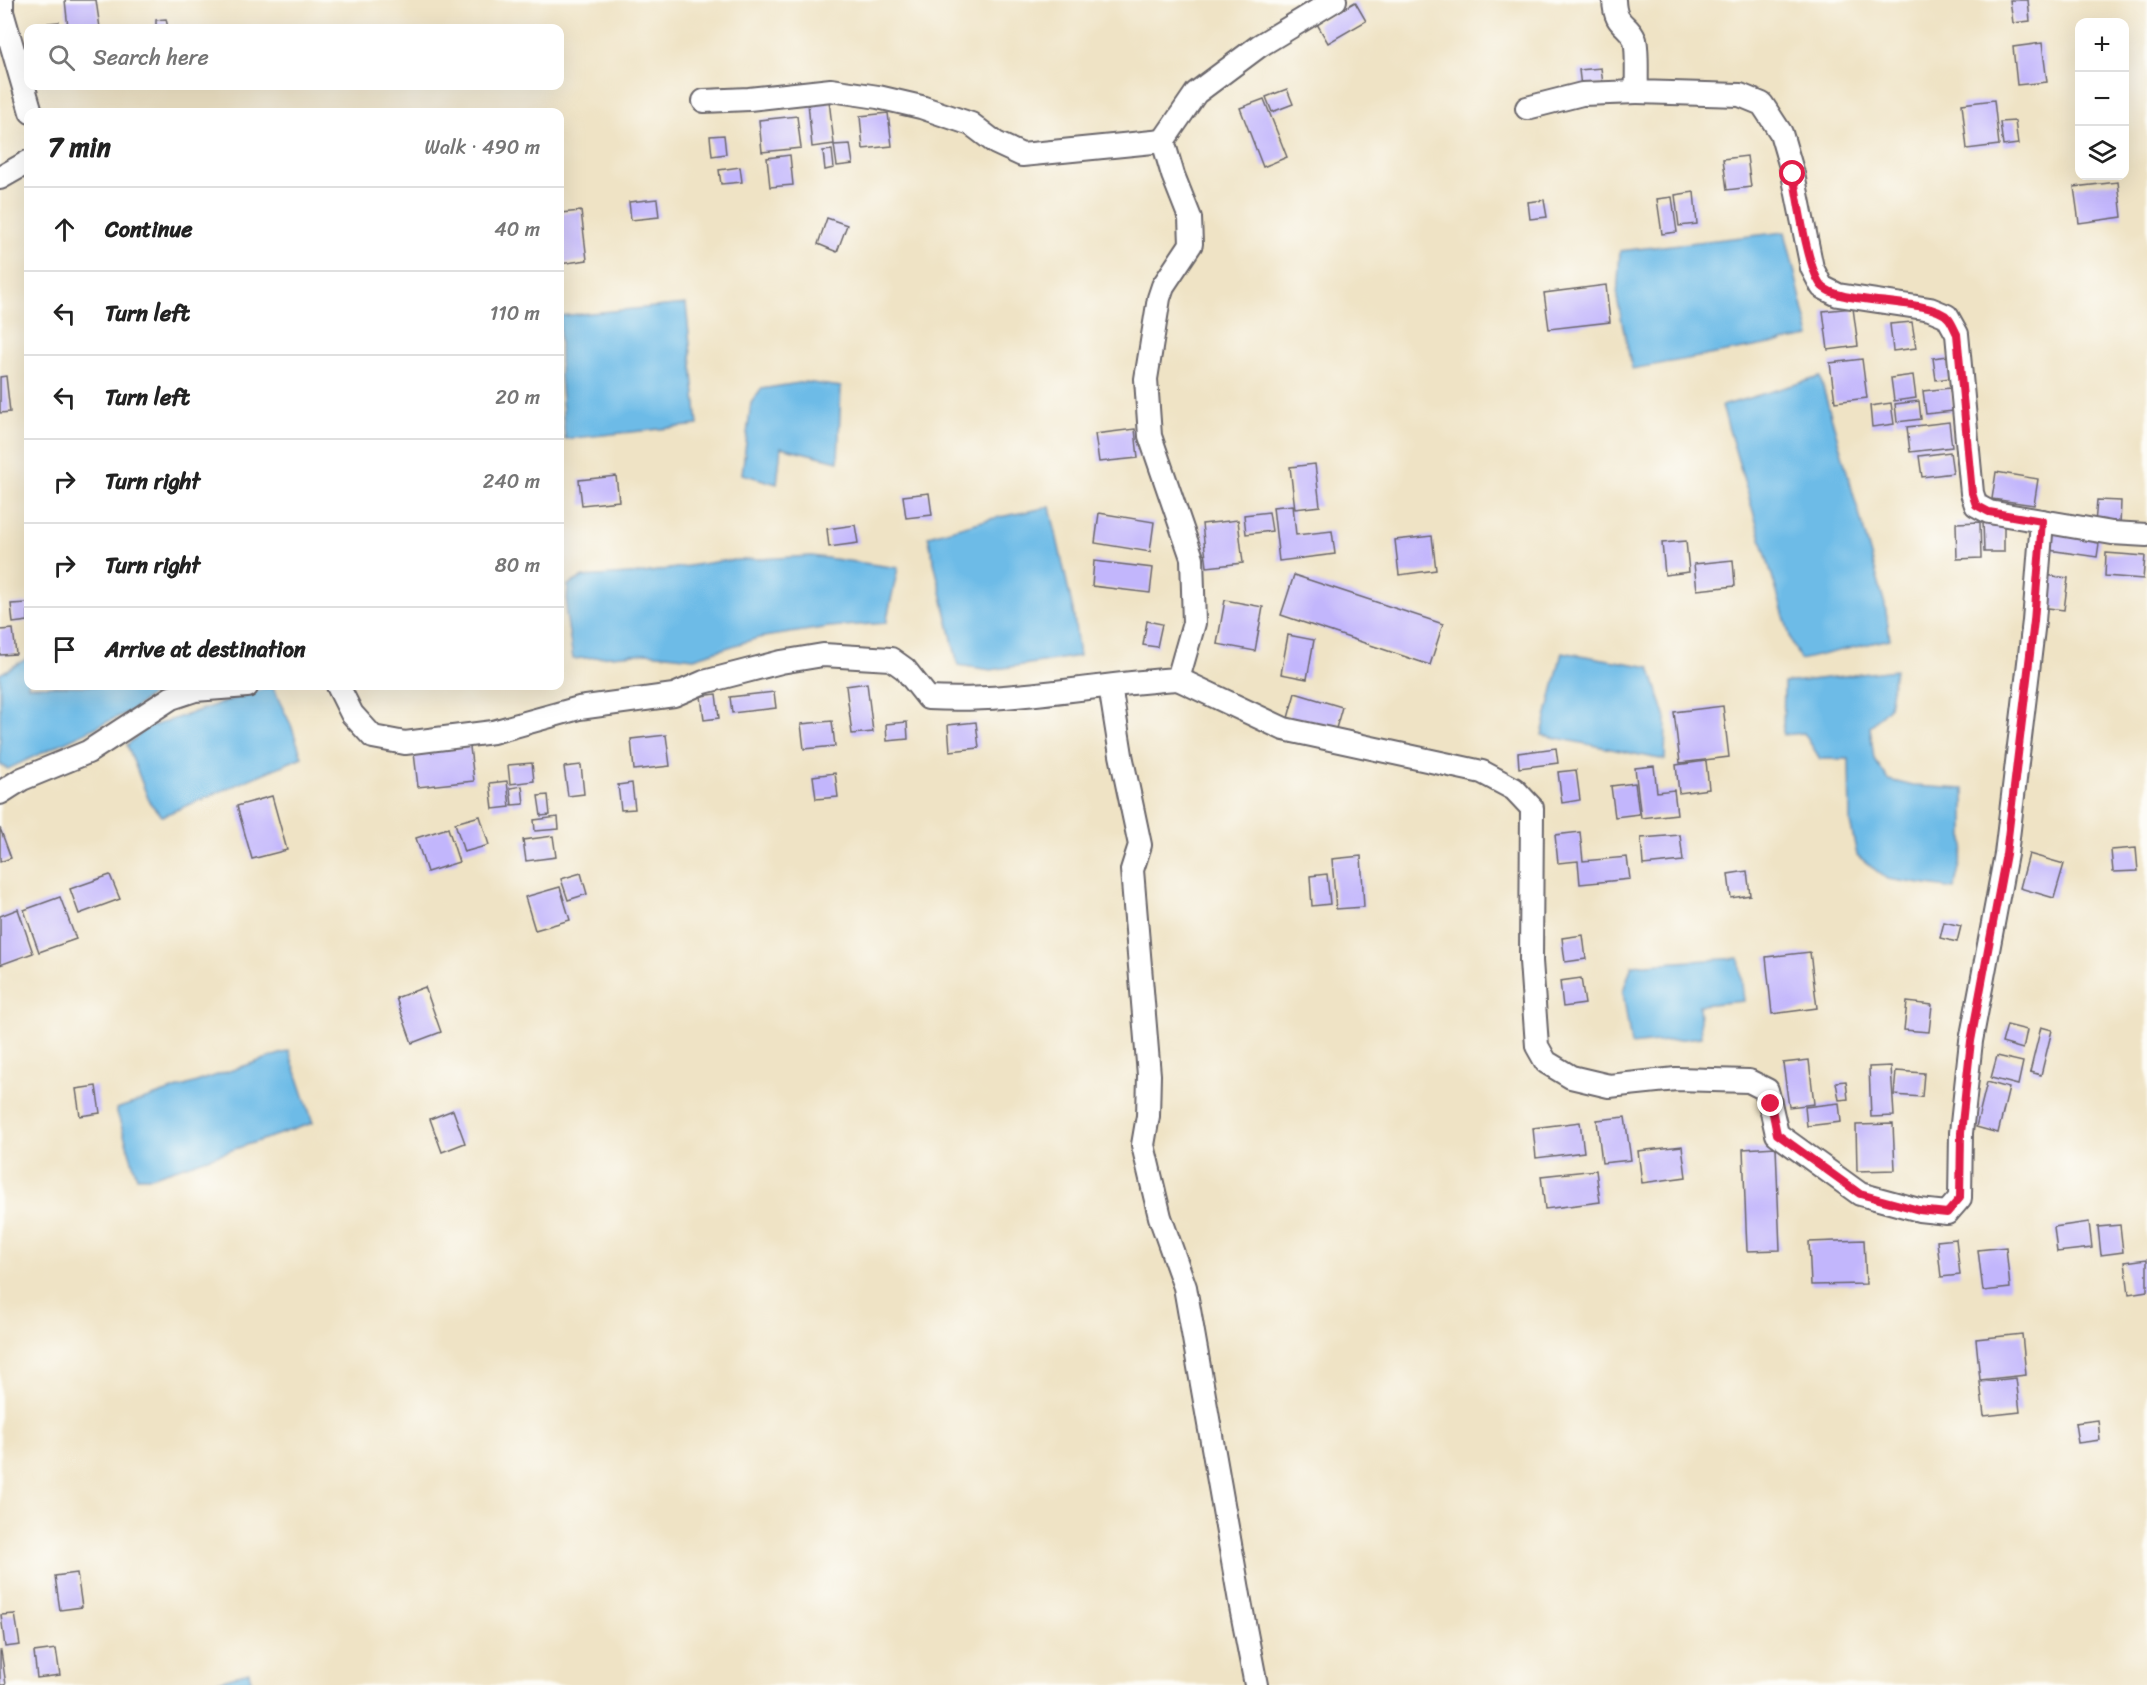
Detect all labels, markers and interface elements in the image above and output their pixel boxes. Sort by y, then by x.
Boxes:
map controls [2075,18,2129,180]
button: + [2075,18,2129,72]
search box [24,24,564,90]
text: Search here [93,38,209,77]
icon: search [45,41,78,74]
button: − [2075,72,2129,126]
text: 7 min [48,124,111,170]
button: layers [2075,126,2129,180]
text: Walk · 490 m [424,130,540,165]
route start [1779,160,1805,186]
text: Continue [105,210,193,249]
text: 40 m [494,212,540,247]
icon: ahead [48,213,81,246]
text: Turn left [105,294,190,333]
text: 110 m [490,296,540,331]
icon: left [48,297,81,330]
text: Turn left [105,378,190,417]
text: 20 m [495,380,540,415]
icon: left [48,381,81,414]
text: Turn right [105,462,200,501]
text: 240 m [483,464,540,499]
icon: right [48,465,81,498]
text: Turn right [105,546,200,585]
text: 80 m [495,548,540,583]
icon: right [48,549,81,582]
text: Arrive at destination [105,630,306,669]
icon: arrive [48,633,81,666]
route end [1757,1090,1783,1116]

